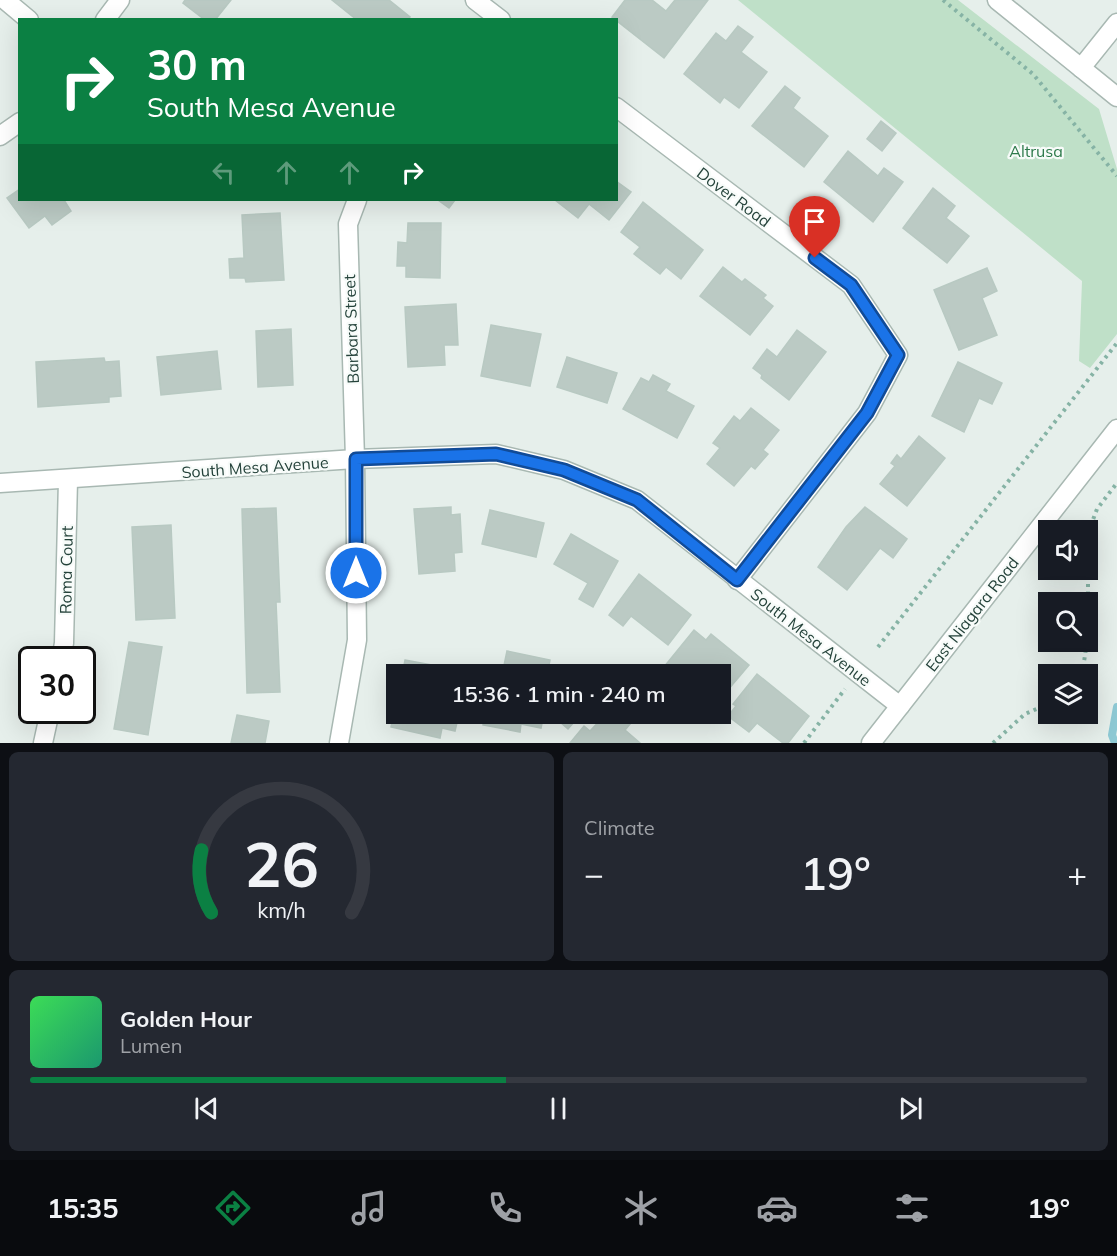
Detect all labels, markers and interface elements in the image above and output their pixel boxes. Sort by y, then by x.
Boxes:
text: 30 m [147,38,247,91]
icon: right [48,42,126,120]
text: South Mesa Avenue [147,90,396,124]
park label: Altrusa [1009,141,1063,161]
icon: left [207,156,240,189]
icon: ahead [270,156,303,189]
icon: ahead [333,156,366,189]
icon: right [396,156,429,189]
street label: Dover Road [693,163,775,231]
pin [789,196,840,258]
icon: arrive [798,205,831,238]
street label: Barbara Street [339,274,363,384]
street label: South Mesa Avenue [181,452,329,482]
map controls [1038,520,1098,724]
button: sound [1038,520,1098,580]
street label: Roma Court [55,525,77,614]
position arrow [324,541,388,605]
street label: East Niagara Road [921,553,1023,675]
street label: South Mesa Avenue [747,584,875,690]
button: search [1038,592,1098,652]
speed limit sign: 30 [18,646,96,724]
button: layers [1038,664,1098,724]
text: 15:36 · 1 min · 240 m [451,680,666,708]
text: Climate [584,815,655,840]
text: 26 [244,824,319,903]
text: 19° [800,845,871,901]
text: − [584,853,604,894]
text: + [1067,853,1087,894]
text: km/h [257,897,306,924]
text: Golden Hour [120,1005,252,1033]
text: Lumen [120,1033,182,1058]
icon: previous [190,1092,223,1125]
icon: pause [542,1092,575,1125]
icon: next [894,1092,927,1125]
icon: directions [212,1187,254,1229]
icon: music [348,1187,390,1229]
icon: phone [484,1187,526,1229]
icon: climate [620,1187,662,1229]
icon: car [756,1187,798,1229]
icon: filters [891,1187,933,1229]
text: 15:35 [47,1191,118,1225]
text: 19° [1027,1191,1070,1225]

